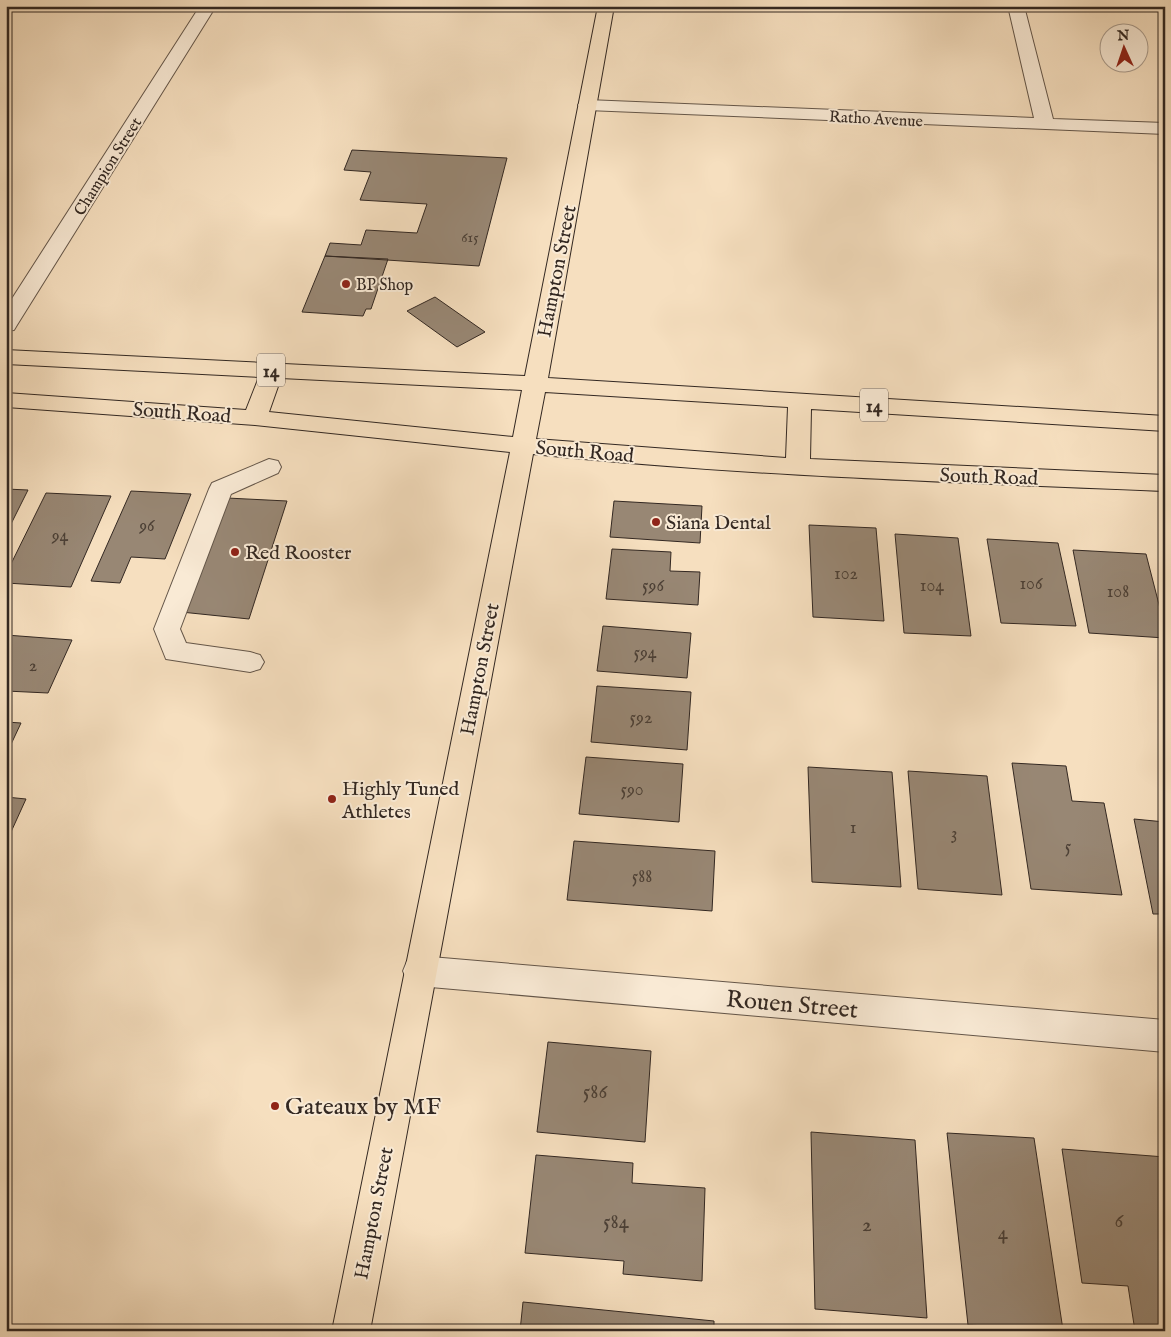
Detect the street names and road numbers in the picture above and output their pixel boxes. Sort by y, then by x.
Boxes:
street label: Ratho Avenue [828,108,923,132]
street label: Champion Street [70,114,147,220]
street label: Hampton Street [532,203,583,340]
road number: 14 [257,354,285,386]
road number: 14 [860,388,888,422]
street label: South Road [132,398,232,429]
street label: South Road [535,436,635,469]
street label: South Road [939,463,1039,492]
street label: Hampton Street [455,601,506,738]
street label: Rouen Street [725,984,859,1027]
street label: Hampton Street [349,1145,400,1282]

